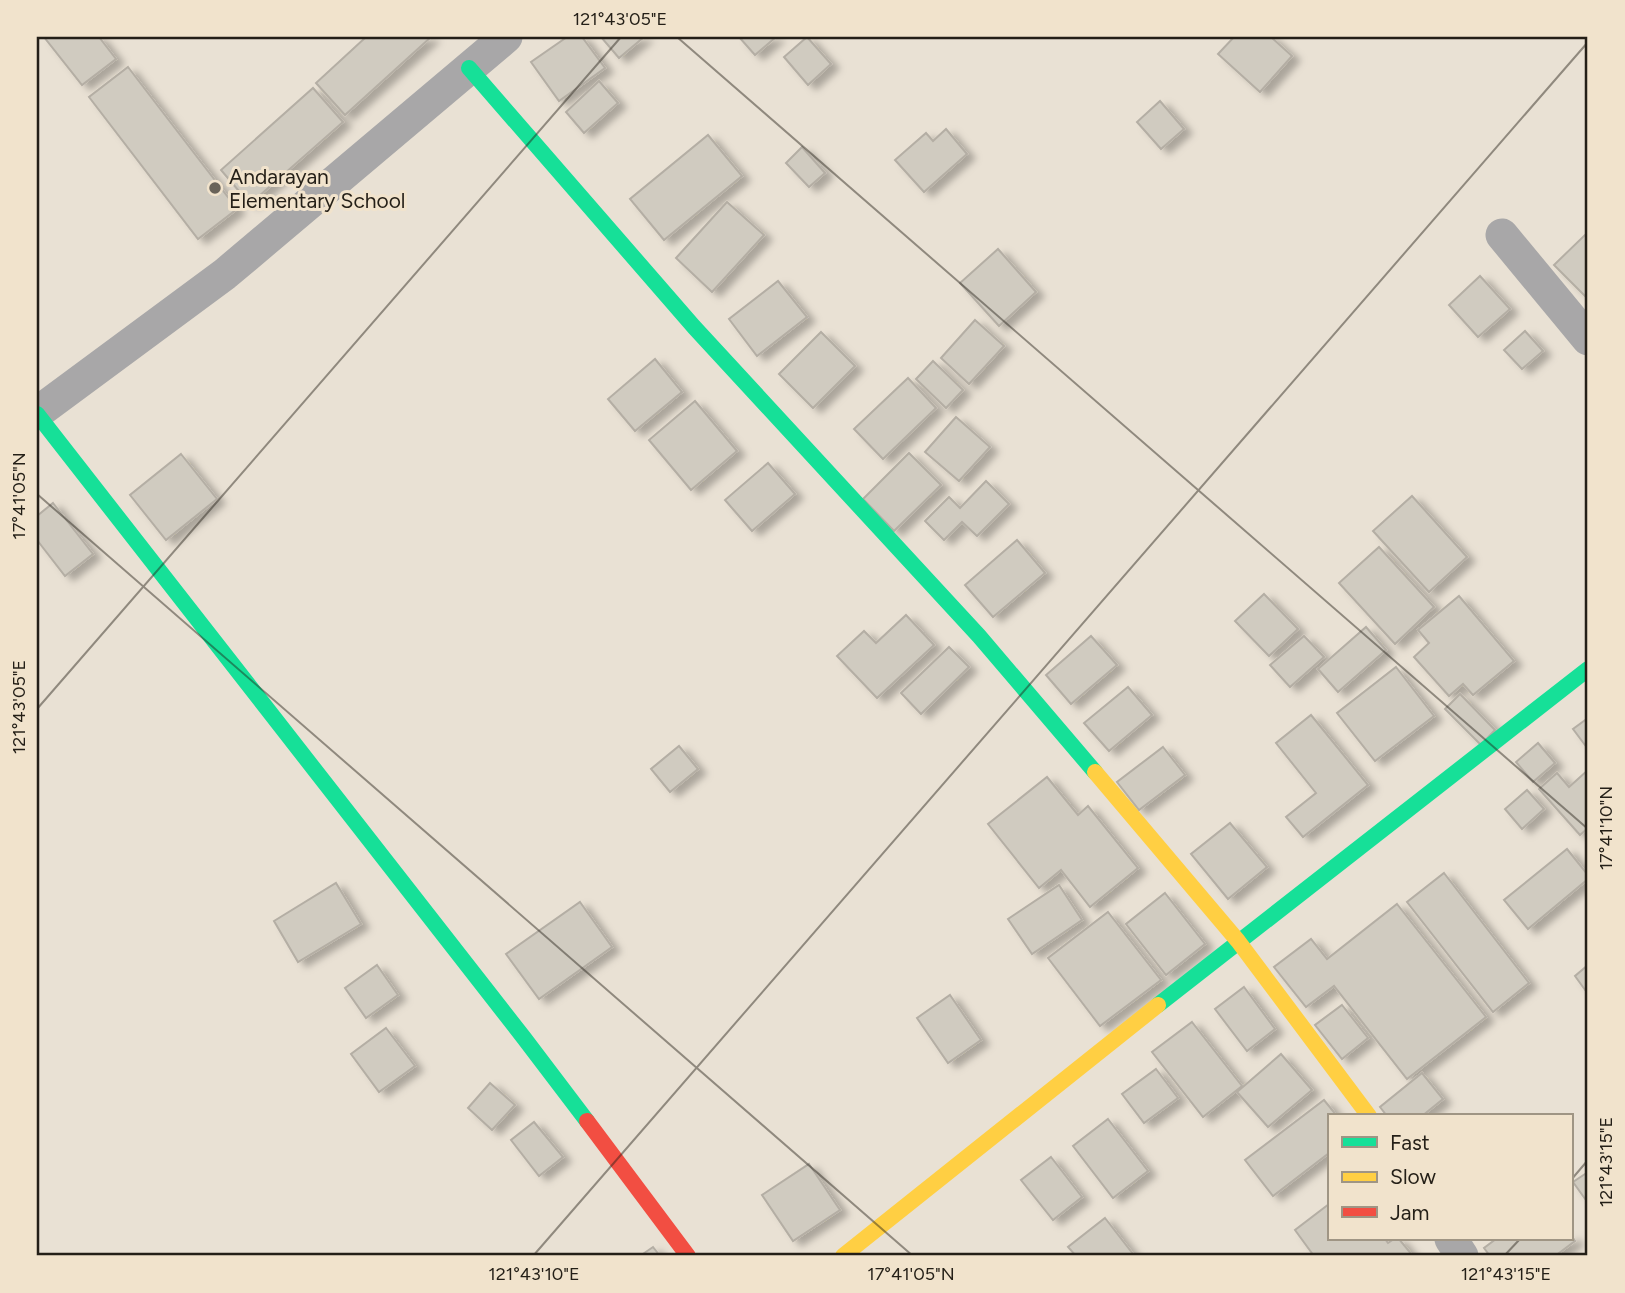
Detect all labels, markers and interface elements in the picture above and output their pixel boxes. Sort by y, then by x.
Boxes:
text: 121°43'05"E [573,8,667,30]
place label: Andarayan Elementary School [229,164,405,213]
marker: Andarayan Elementary School [207,180,223,196]
text: 17°41'05"N [8,452,30,540]
text: 121°43'05"E [8,660,30,754]
text: 17°41'10"N [1595,786,1617,870]
legend [1328,1114,1572,1240]
text: 121°43'15"E [1595,1117,1617,1207]
text: Fast [1390,1130,1430,1155]
text: Slow [1390,1164,1436,1189]
text: Jam [1390,1200,1429,1225]
text: 121°43'10"E [488,1263,580,1285]
text: 17°41'05"N [867,1263,955,1285]
text: 121°43'15"E [1461,1263,1551,1285]

